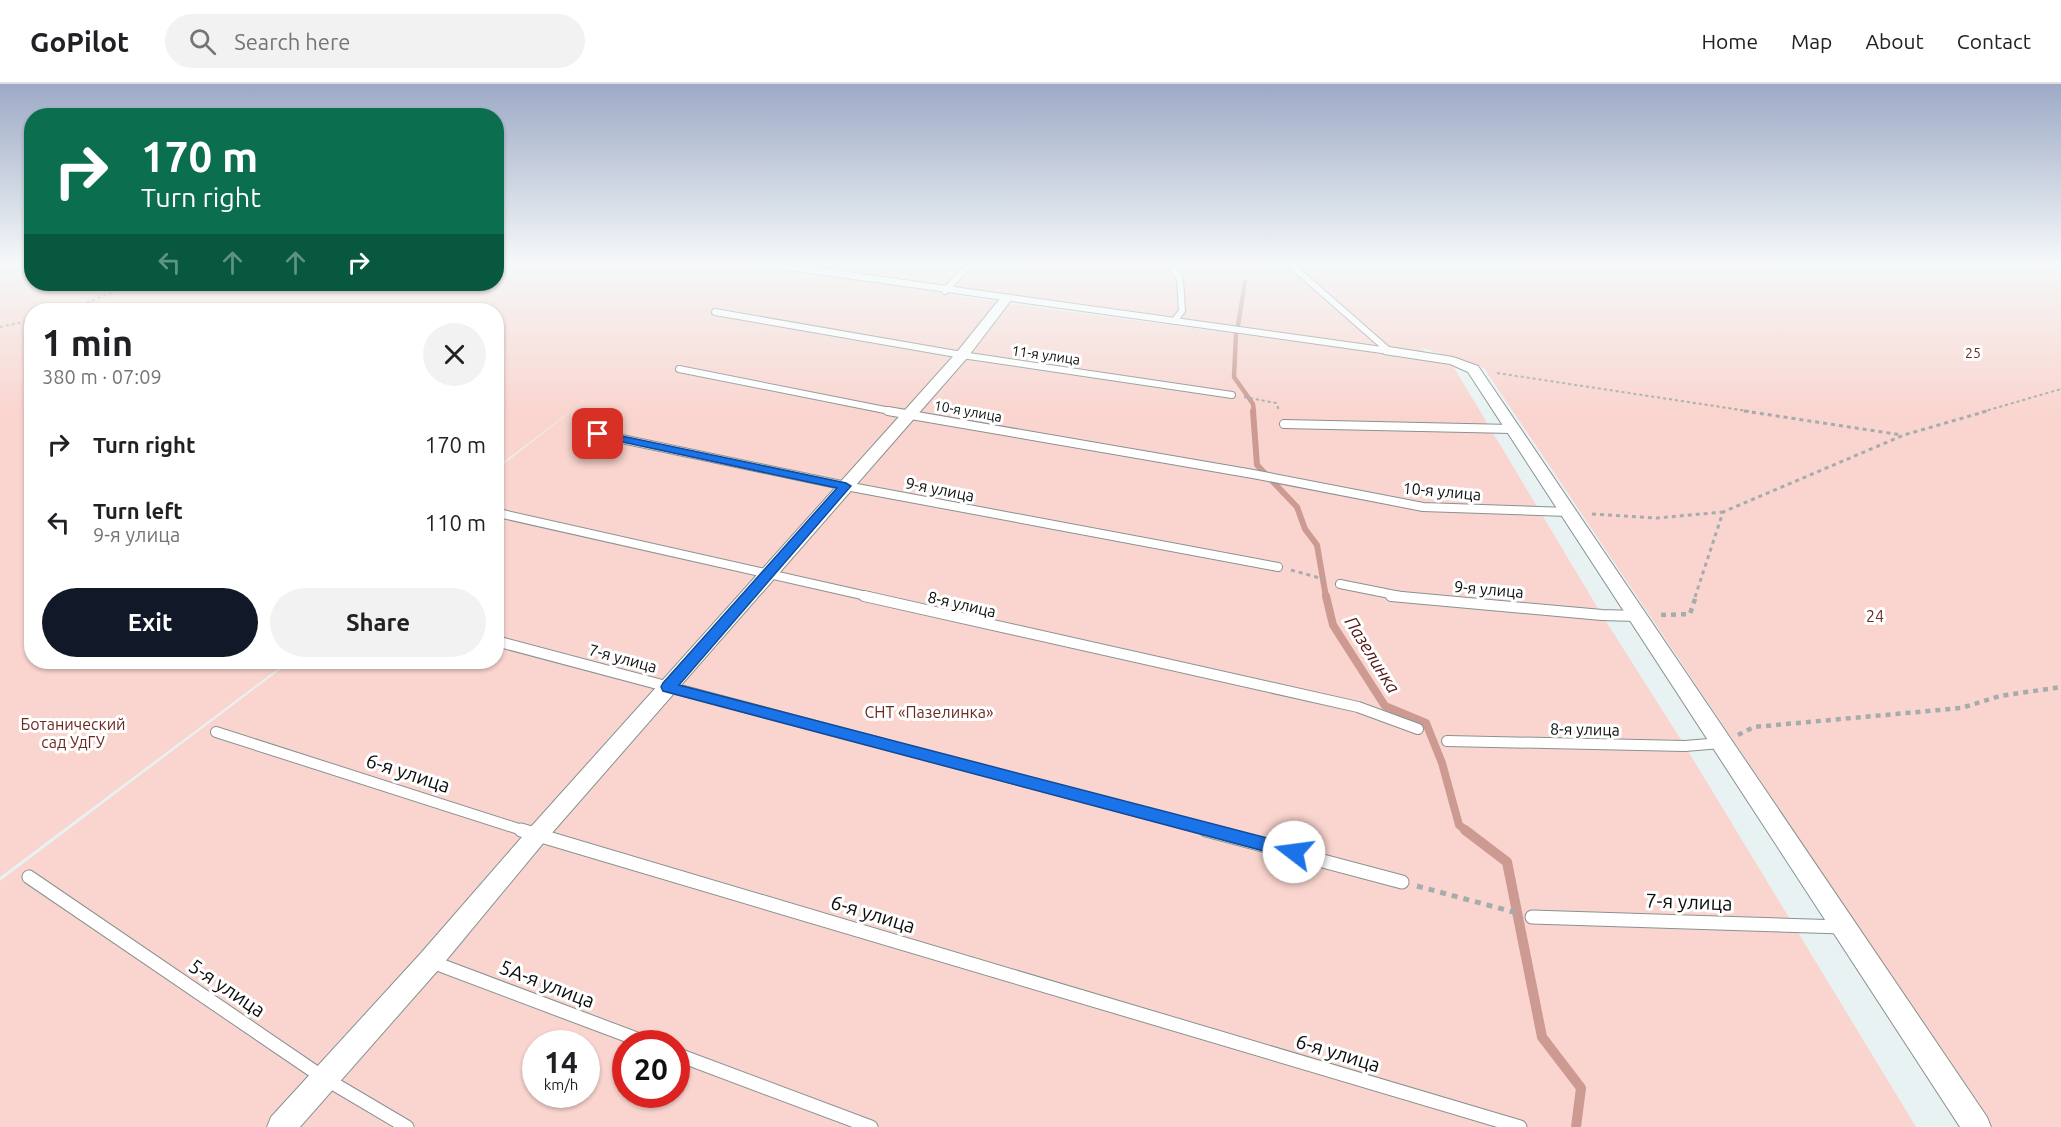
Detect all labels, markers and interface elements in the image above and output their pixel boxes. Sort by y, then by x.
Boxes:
search box [165,14,585,68]
icon: search [186,25,219,58]
text: GoPilot [30,26,129,57]
text: Search here [234,29,350,54]
text: Home [1701,29,1758,53]
text: Map [1791,29,1832,53]
text: About [1865,29,1924,53]
text: Contact [1957,29,2031,53]
icon: right [42,132,120,210]
text: 170 m [141,133,258,180]
text: Turn right [141,182,261,212]
icon: left [153,246,186,279]
icon: ahead [216,246,249,279]
icon: ahead [279,246,312,279]
icon: right [342,246,375,279]
text: 1 min [42,322,133,363]
button: close [423,323,486,386]
street label: 11-я улица [1011,342,1081,368]
park label: 25 [1965,345,1981,361]
text: 380 m · 07:09 [42,365,162,388]
street label: 10-я улица [933,397,1003,425]
pin [572,408,623,459]
icon: arrive [581,417,614,450]
icon: right [42,428,75,461]
text: Turn right [93,432,195,457]
text: 170 m [425,432,486,457]
street label: 9-я улица [904,474,976,504]
street label: 10-я улица [1402,479,1482,503]
text: Turn left [93,498,183,523]
icon: left [42,506,75,539]
text: 110 m [425,510,486,535]
text: 9-я улица [93,523,180,546]
street label: 9-я улица [1453,577,1525,601]
street label: 8-я улица [926,587,998,621]
button: Exit [42,588,258,657]
button: Share [270,588,486,657]
park label: 24 [1866,607,1884,625]
water label: Пазелинка [1341,612,1404,697]
street label: 7-я улица [587,640,659,676]
park label: СНТ «Пазелинка» [865,703,993,721]
park label: Ботанический сад УдГУ [20,715,126,751]
street label: 8-я улица [1550,719,1620,739]
street label: 6-я улица [363,748,453,797]
position arrow [1262,820,1326,884]
street label: 7-я улица [1645,888,1733,915]
street label: 6-я улица [828,890,918,937]
street label: 5-я улица [185,954,270,1021]
street label: 5А-я улица [496,955,598,1012]
street label: 6-я улица [1293,1029,1383,1076]
speed limit sign: 20 [612,1030,690,1108]
text: 14 [544,1045,578,1079]
text: km/h [544,1076,578,1093]

